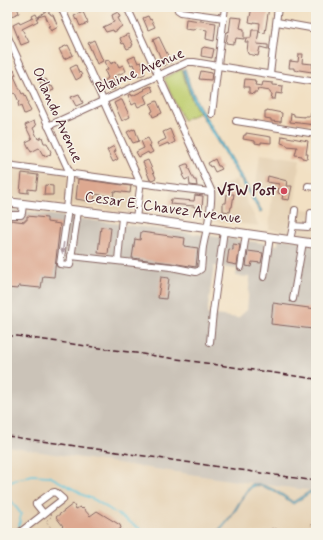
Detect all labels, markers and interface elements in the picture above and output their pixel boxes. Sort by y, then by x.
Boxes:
street label: Blaine Avenue [93,43,187,99]
street label: Orlando Avenue [27,64,87,166]
place label: VFW Post [217,181,277,201]
marker: VFW Post [279,186,289,196]
street label: Cesar E. Chavez Avenue [83,187,243,229]
one-way arrow [60,242,66,254]

